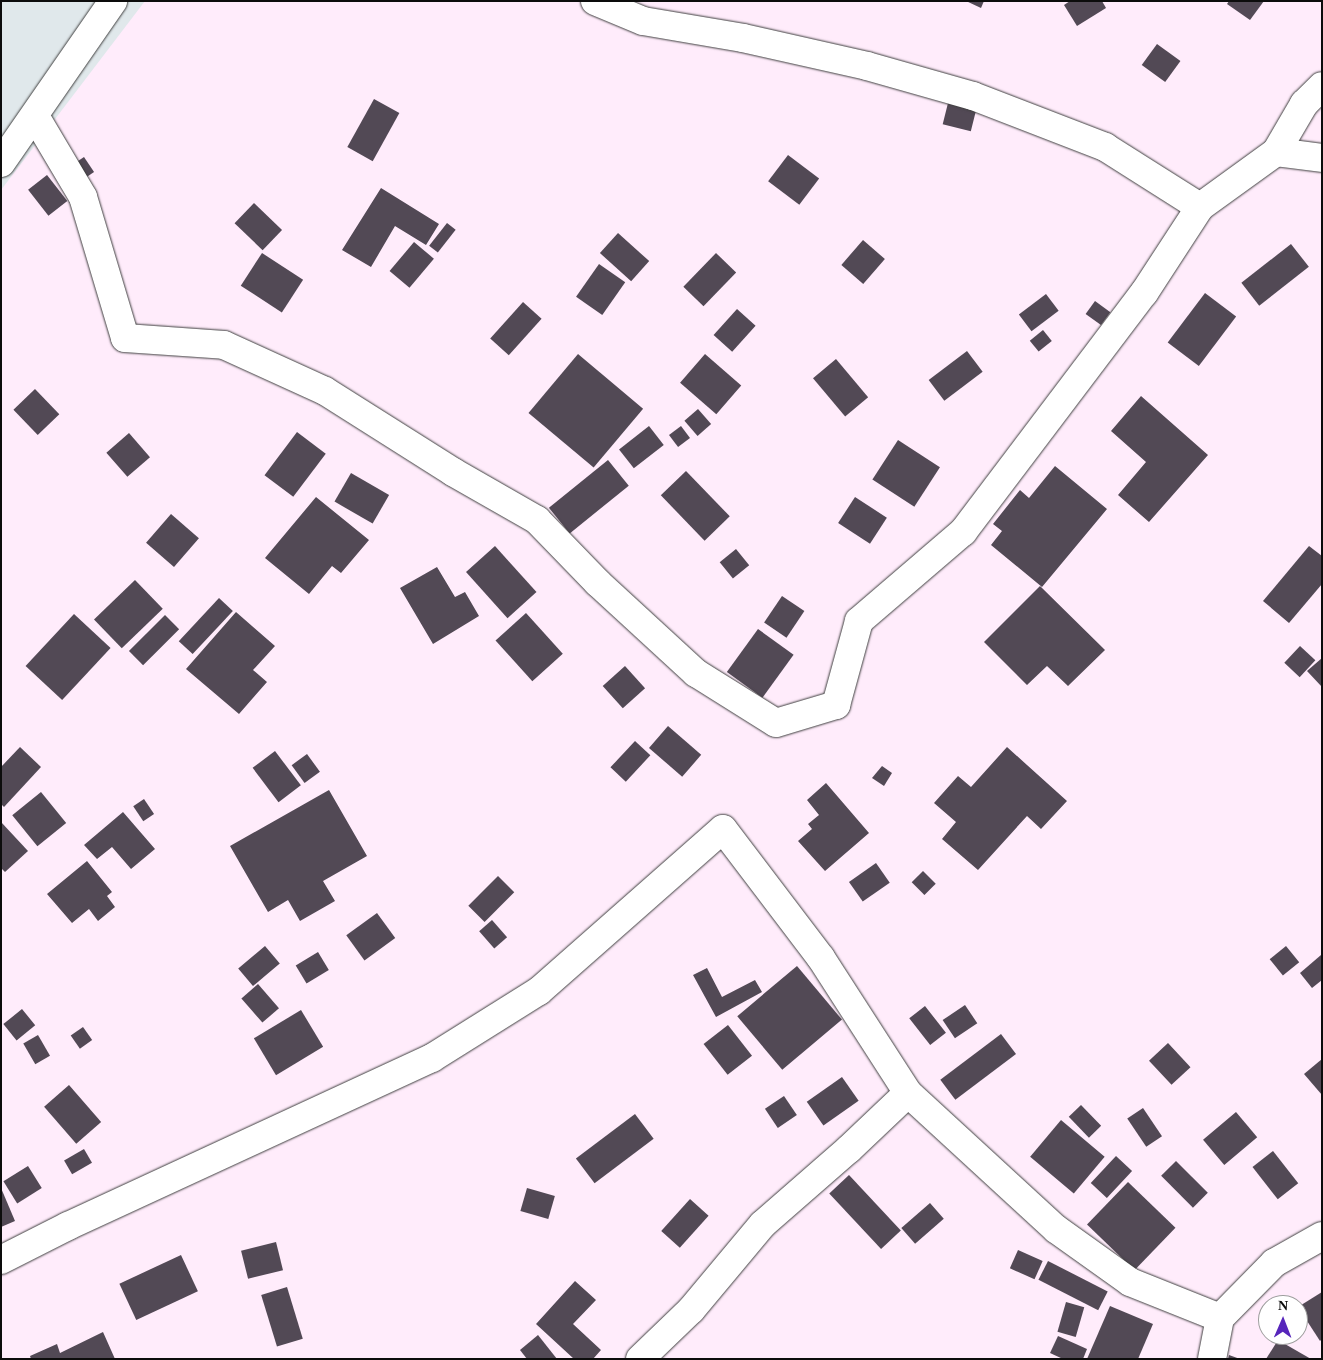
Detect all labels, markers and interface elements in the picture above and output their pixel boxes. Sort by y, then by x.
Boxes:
north arrow [1258,1295,1308,1345]
text: N [1278,1298,1288,1313]

